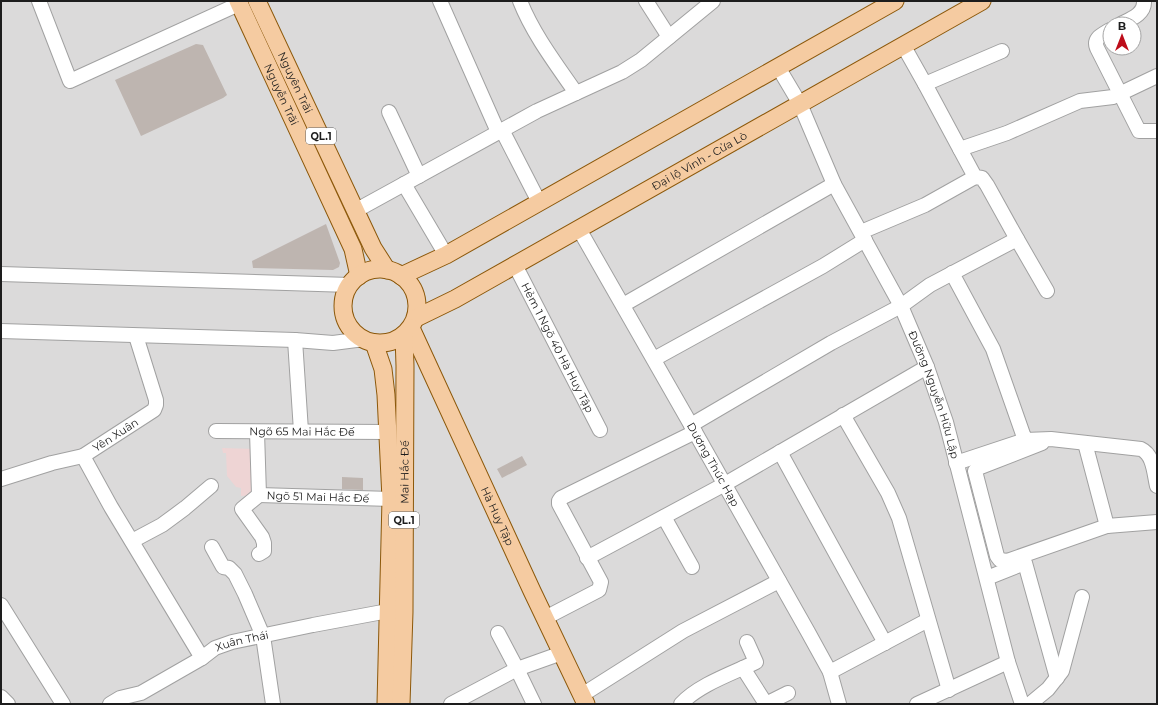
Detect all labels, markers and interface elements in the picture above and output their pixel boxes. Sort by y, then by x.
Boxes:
north arrow [1102,16,1142,56]
text: B [1118,19,1126,33]
street label: Nguyên Trãi [275,49,316,115]
street label: Nguyễn Trãi [261,61,302,127]
road number: QL.1 [306,128,336,144]
street label: Đại lộ Vinh - Cửa Lò [649,128,749,193]
street label: Hẻm 1 Ngõ 40 Hà Huy Tập [518,280,597,415]
street label: Đường Nguyễn Hữu Lập [905,328,962,460]
street label: Yên Xuân [90,415,141,455]
street label: Dương Thúc Hạp [684,420,743,509]
street label: Ngõ 65 Mai Hắc Đế [249,424,355,439]
street label: Mai Hắc Đế [397,440,412,504]
street label: Hà Huy Tập [478,484,517,548]
street label: Ngõ 51 Mai Hắc Đế [266,488,370,505]
road number: QL.1 [389,512,419,528]
street label: Xuân Thái [213,628,270,654]

